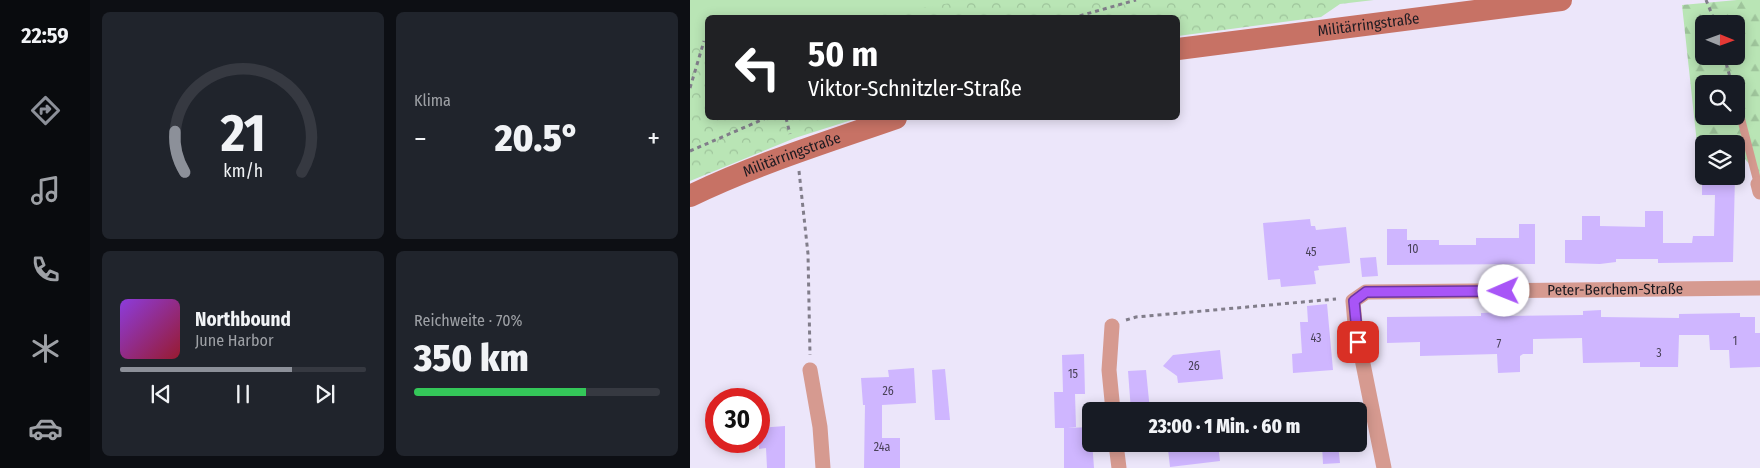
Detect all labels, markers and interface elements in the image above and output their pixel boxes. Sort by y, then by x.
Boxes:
street label: Militärringstraße [1317,9,1420,40]
north arrow [1695,15,1745,65]
map controls [1695,15,1745,185]
text: 22:59 [21,22,69,49]
text: 50 m [808,33,878,75]
icon: left [725,35,790,100]
text: Viktor-Schnitzler-Straße [808,75,1022,102]
button: search [1695,75,1745,125]
text: Klima [414,91,451,110]
icon: directions [28,93,63,128]
text: 21 [219,102,266,165]
text: 20.5° [495,115,579,161]
text: − [414,122,427,155]
text: + [647,122,660,155]
street label: Militärringstraße [740,129,843,181]
button: layers [1695,135,1745,185]
text: km/h [223,160,263,182]
icon: music [28,173,63,208]
house number: 10 [1408,242,1418,256]
house number: 45 [1305,245,1317,259]
icon: phone [28,252,63,287]
position arrow [1477,264,1529,316]
street label: Peter-Berchem-Straße [1547,280,1683,299]
text: Northbound [195,308,291,331]
text: Reichweite · 70% [414,311,523,330]
pin [1337,321,1379,363]
icon: arrive [1344,328,1372,356]
icon: climate [28,331,63,366]
text: June Harbor [195,331,273,350]
house number: 43 [1310,331,1322,345]
house number: 1 [1733,334,1737,348]
text: 350 km [414,335,529,381]
house number: 7 [1497,337,1502,351]
house number: 3 [1656,346,1662,360]
house number: 26 [1188,359,1200,373]
house number: 15 [1068,367,1079,381]
icon: previous [147,380,175,408]
icon: pause [229,380,257,408]
icon: next [311,380,339,408]
house number: 26 [882,384,894,398]
speed limit sign: 30 [705,388,770,453]
icon: car [28,411,63,446]
text: 23:00 · 1 Min. · 60 m [1149,415,1300,438]
house number: 24a [874,440,890,454]

